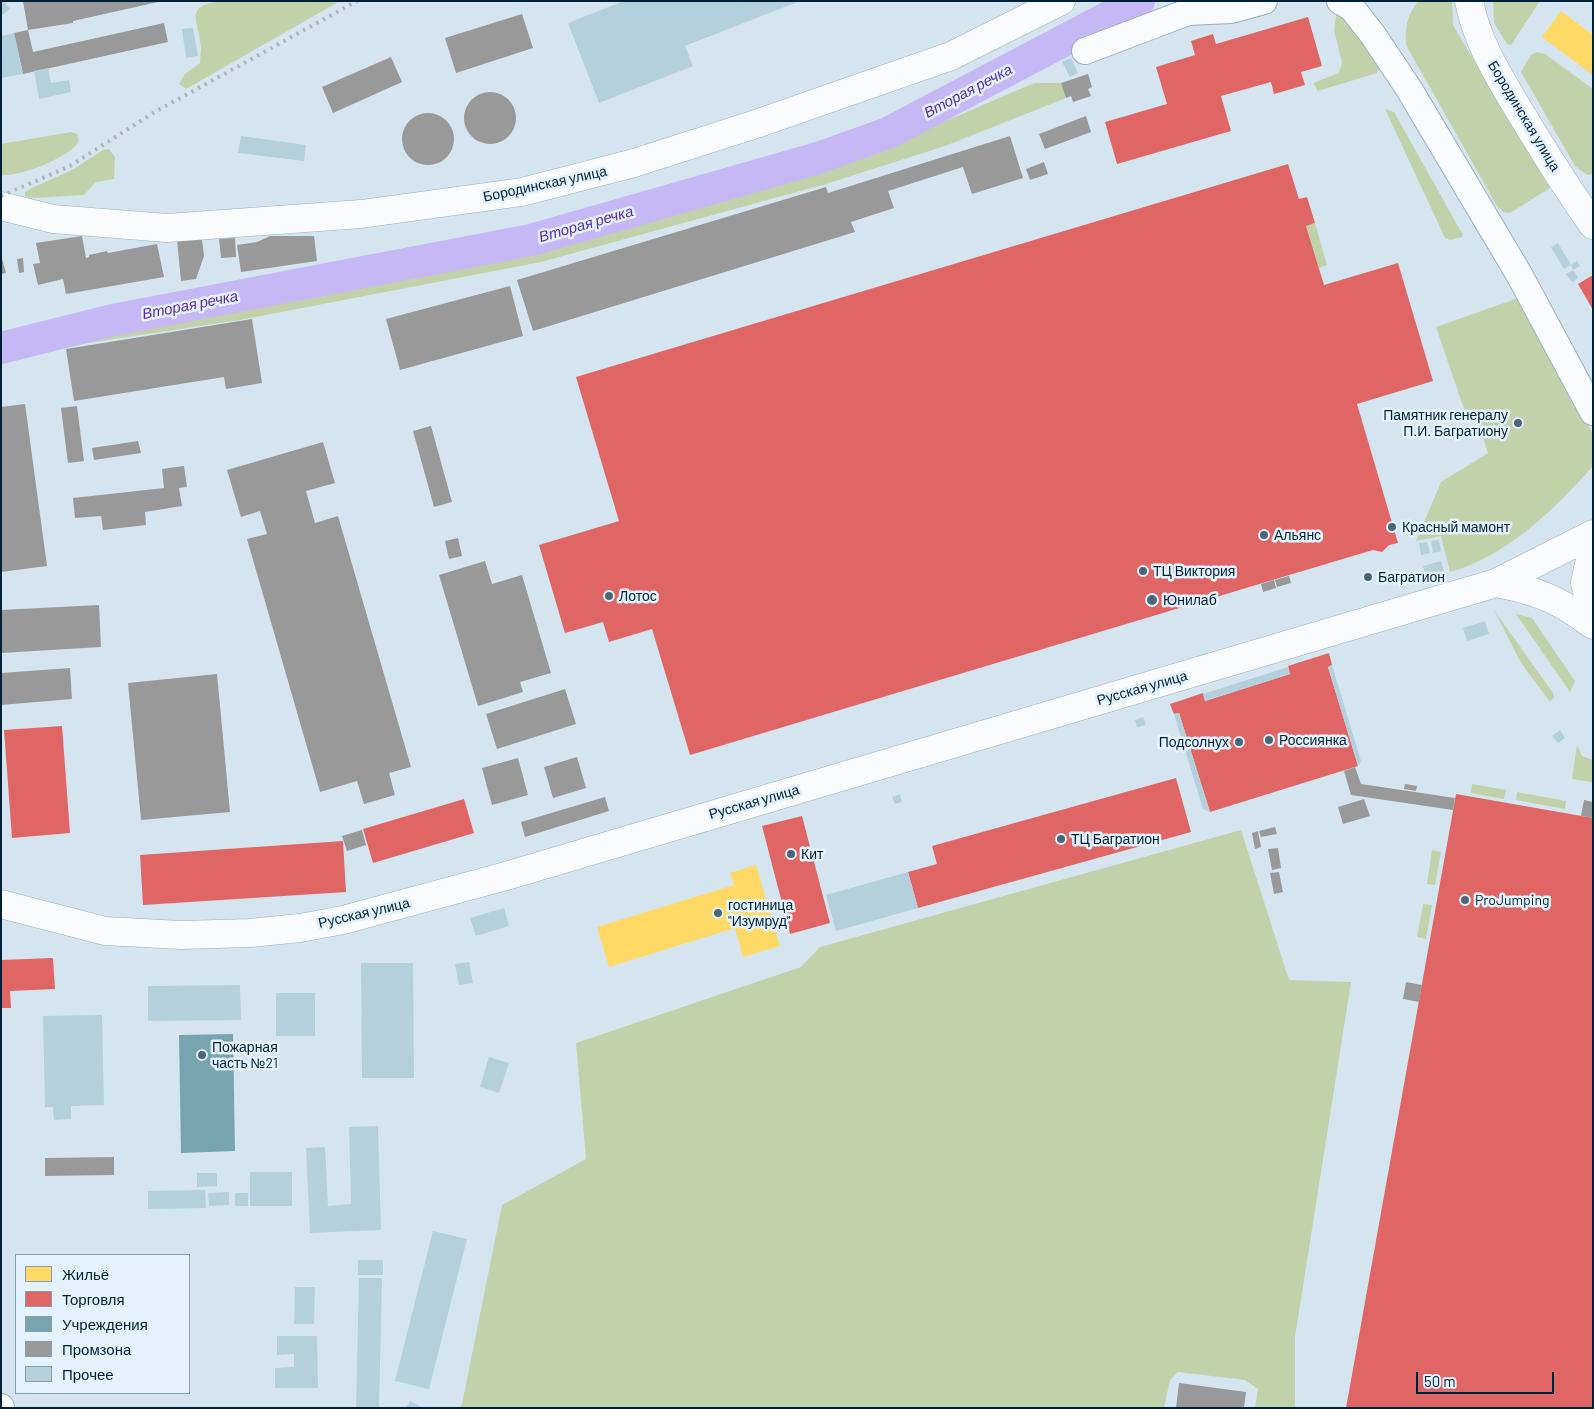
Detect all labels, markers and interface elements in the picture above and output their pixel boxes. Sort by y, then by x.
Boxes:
street label: Бородинская улица [1484,58,1564,174]
water label: Вторая речка [921,60,1015,122]
street label: Бородинская улица [482,163,608,205]
water label: Вторая речка [537,202,635,246]
water label: Вторая речка [141,287,239,323]
place label: Памятник генералу П.И. Багратиону [1383,407,1508,440]
marker: Памятник генералу П.И. Багратиону [1512,417,1524,429]
place label: Красный мамонт [1402,519,1510,535]
marker: Красный мамонт [1386,521,1398,533]
place label: Альянс [1274,527,1321,543]
marker: Альянс [1258,529,1270,541]
place label: ТЦ Виктория [1153,563,1235,579]
marker: ТЦ Виктория [1137,565,1149,577]
place label: Багратион [1378,569,1445,585]
marker: Багратион [1362,571,1374,583]
place label: Лотос [619,588,657,604]
marker: Лотос [603,590,615,602]
place label: Юнилаб [1163,592,1217,608]
marker: Юнилаб [1145,593,1159,607]
street label: Русская улица [1095,667,1189,709]
place label: Россиянка [1279,732,1347,748]
place label: Подсолнух [1159,734,1229,750]
marker: Россиянка [1263,734,1275,746]
marker: Подсолнух [1233,736,1245,748]
street label: Русская улица [707,781,801,823]
place label: ТЦ Багратион [1071,831,1160,847]
marker: ТЦ Багратион [1055,833,1067,845]
place label: Кит [801,846,823,862]
marker: Кит [785,848,797,860]
place label: ProJumping [1475,892,1549,908]
street label: Русская улица [317,894,411,932]
marker: ProJumping [1459,894,1471,906]
place label: гостиница "Изумруд" [728,897,793,930]
marker: гостиница "Изумруд" [712,907,724,919]
place label: Пожарная часть №21 [212,1039,278,1072]
marker: Пожарная часть №21 [196,1049,208,1061]
legend [15,1254,190,1394]
text: Жильё [62,1265,109,1283]
text: Торговля [62,1290,125,1308]
text: Учреждения [62,1315,148,1333]
text: Промзона [62,1340,131,1358]
scale bar [1419,1362,1556,1394]
text: Прочее [62,1365,114,1383]
text: 50 m [1424,1372,1456,1390]

